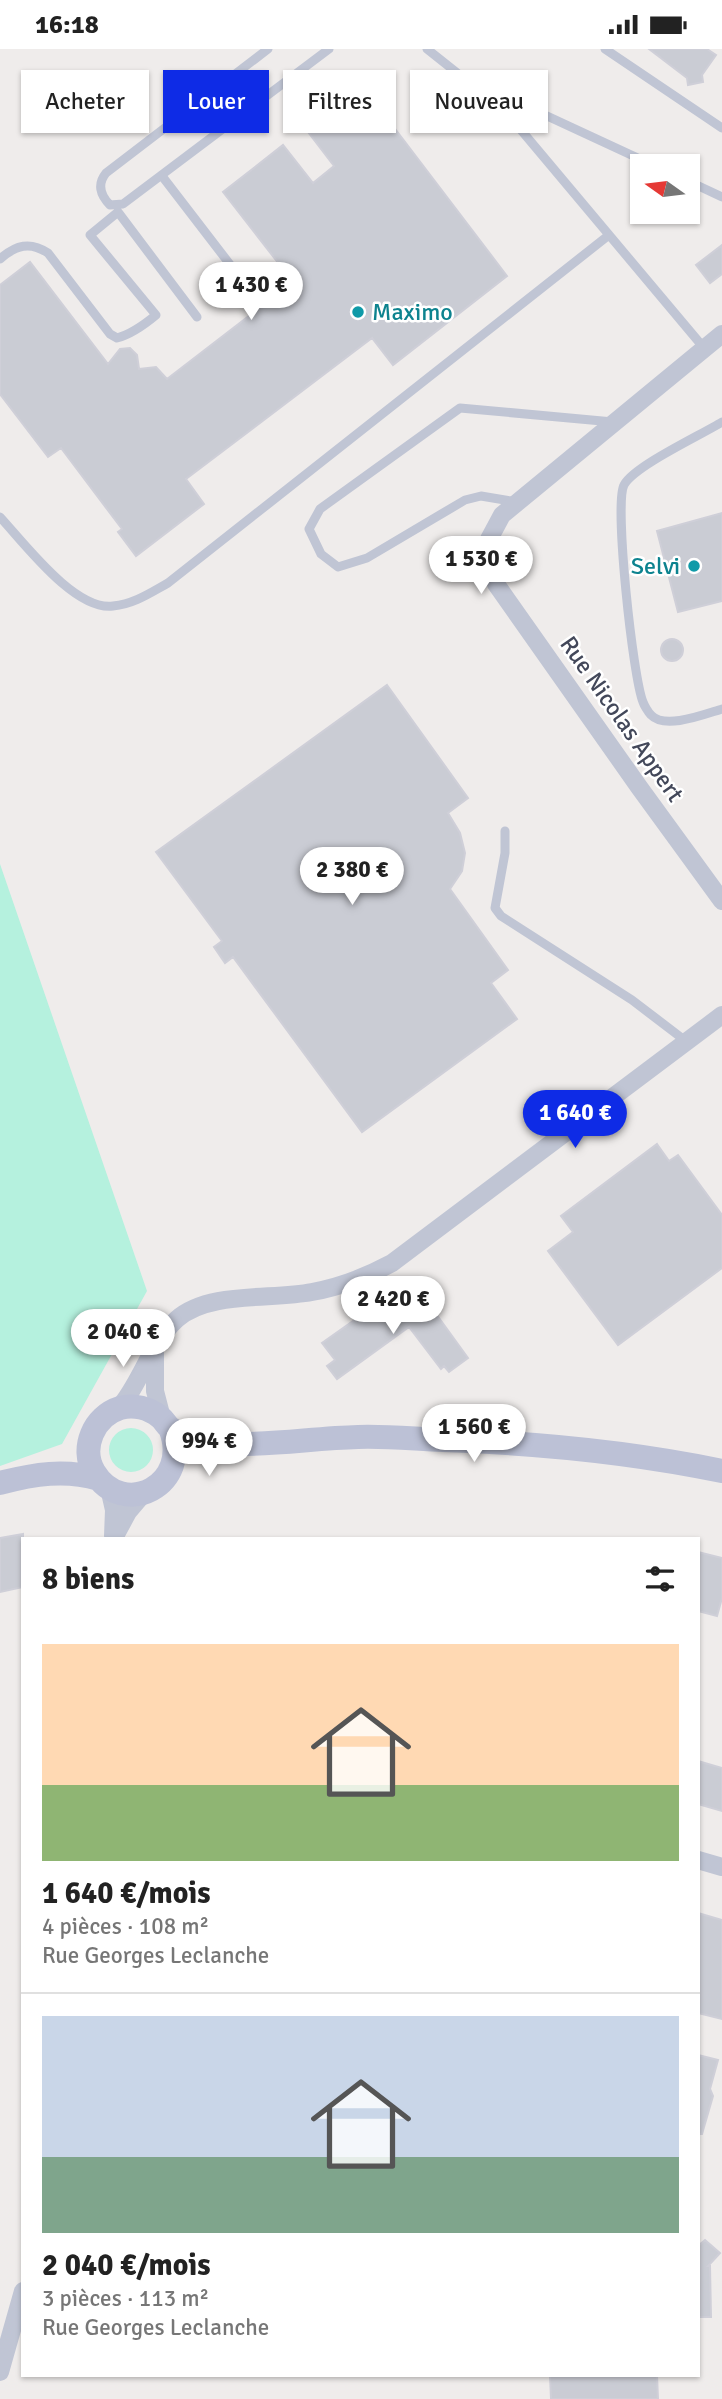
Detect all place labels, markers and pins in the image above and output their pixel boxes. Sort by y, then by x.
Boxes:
pin: 1 430 € [186,263,316,322]
place label: Maximo [372,297,453,327]
marker: Maximo [350,304,366,320]
pin: 1 530 € [416,537,546,596]
place label: Selvi [631,551,680,581]
marker: Selvi [686,558,702,574]
pin: 2 380 € [287,847,417,907]
pin: 1 640 € [510,1091,640,1150]
pin: 2 420 € [328,1277,458,1336]
pin: 2 040 € [58,1309,188,1369]
pin: 1 560 € [409,1405,539,1464]
pin: 994 € [160,1419,258,1478]

